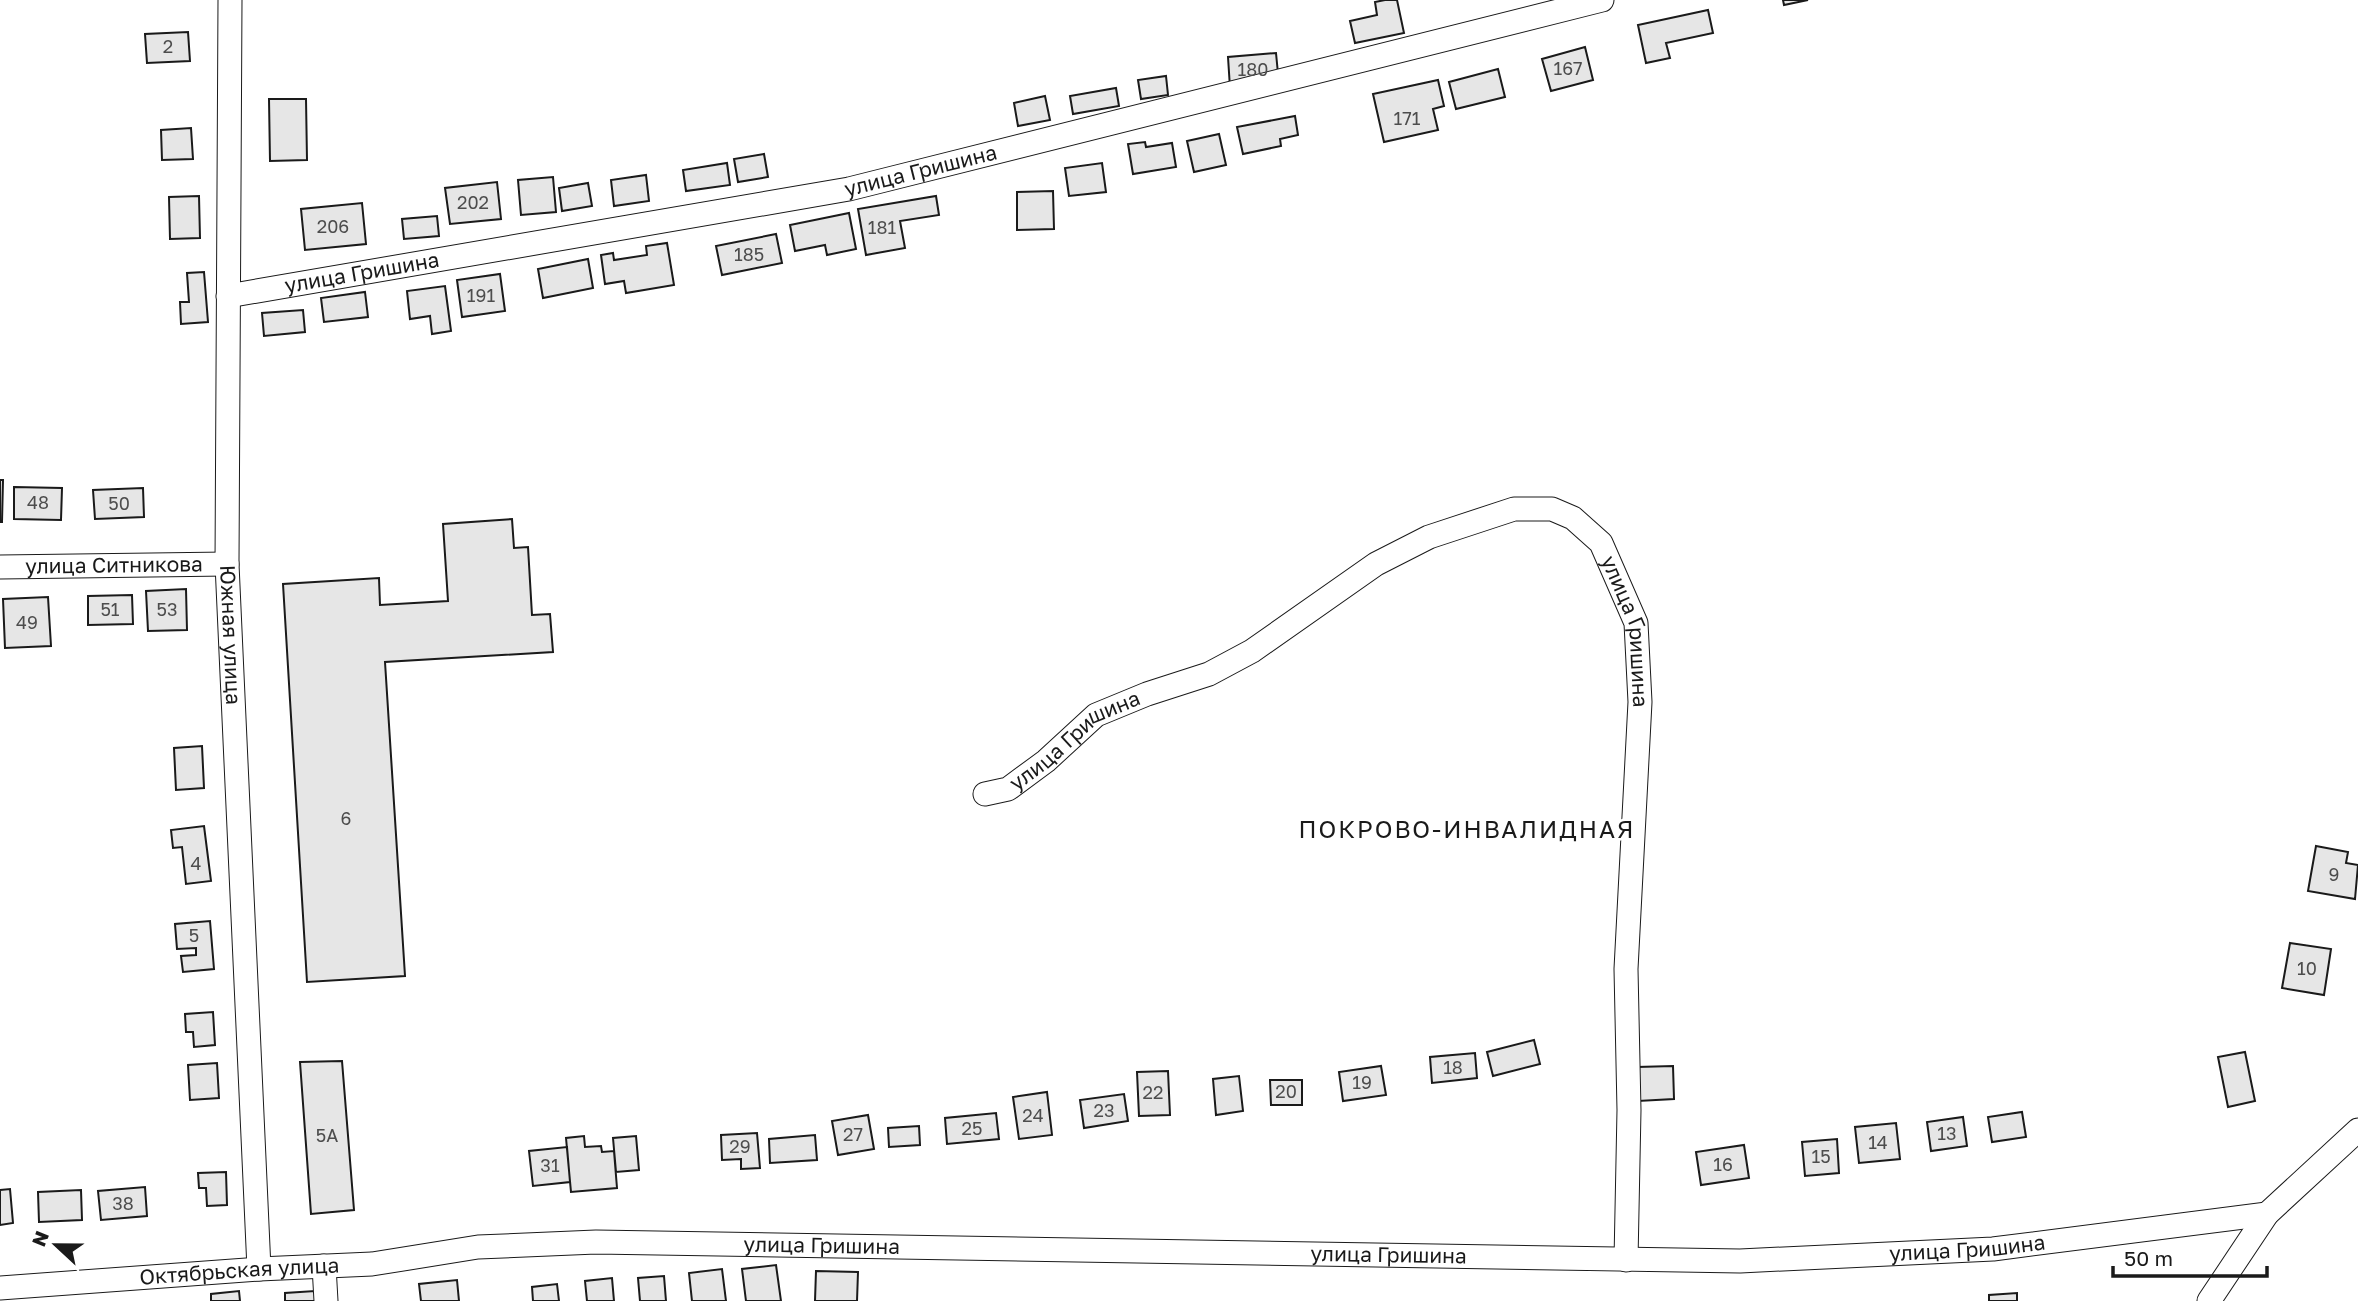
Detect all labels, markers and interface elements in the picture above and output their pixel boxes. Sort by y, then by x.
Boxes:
house number: 2 [163,35,173,57]
house number: 167 [1553,57,1583,79]
house number: 180 [1238,58,1268,80]
house number: 171 [1394,107,1421,129]
street label: улица Гришина [841,138,999,202]
house number: 202 [457,191,489,213]
house number: 206 [317,215,349,237]
house number: 181 [868,216,896,238]
house number: 185 [734,243,764,265]
street label: улица Гришина [283,246,441,298]
house number: 191 [467,284,495,306]
house number: 48 [27,491,49,513]
house number: 50 [108,492,130,514]
street label: улица Ситникова [25,550,203,579]
street label: улица Гришина [1596,551,1654,708]
street label: Южная улица [215,564,247,705]
house number: 51 [100,598,120,620]
house number: 53 [157,598,177,620]
house number: 49 [16,611,38,633]
street label: улица Гришина [1004,684,1144,796]
house number: 6 [341,807,351,829]
district label: ПОКРОВО-ИНВАЛИДНАЯ [1298,814,1636,843]
house number: 4 [191,852,202,874]
house number: 9 [2329,863,2339,885]
house number: 5 [189,924,199,946]
house number: 10 [2297,957,2317,979]
house number: 18 [1443,1056,1463,1078]
house number: 19 [1352,1071,1372,1093]
house number: 20 [1275,1080,1297,1102]
house number: 22 [1143,1081,1163,1103]
house number: 23 [1094,1099,1114,1121]
house number: 24 [1022,1104,1044,1126]
house number: 25 [962,1117,982,1139]
house number: 13 [1937,1122,1957,1144]
house number: 27 [843,1123,863,1145]
house number: 5А [316,1124,338,1146]
house number: 14 [1868,1131,1888,1153]
house number: 29 [729,1135,751,1157]
house number: 15 [1811,1145,1831,1167]
house number: 16 [1713,1153,1733,1175]
house number: 31 [540,1154,560,1176]
house number: 38 [112,1192,134,1214]
north arrow [21,1210,91,1280]
text: N [26,1227,53,1249]
street label: улица Гришина [1888,1228,2047,1266]
street label: улица Гришина [743,1230,900,1259]
scale bar [2113,1234,2267,1278]
street label: улица Гришина [1310,1240,1467,1268]
text: 50 m [2124,1245,2173,1271]
street label: Октябрьская улица [138,1251,340,1290]

